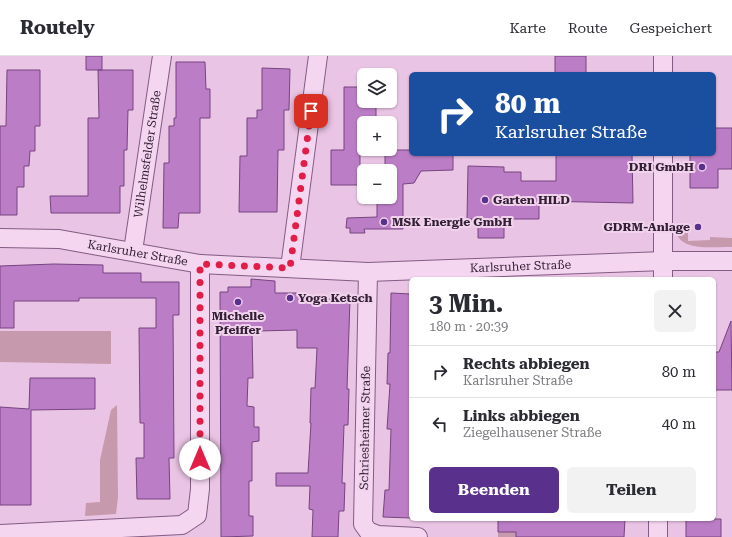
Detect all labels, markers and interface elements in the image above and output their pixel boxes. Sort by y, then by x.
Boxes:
text: Routely [20,16,95,39]
text: Karte [510,20,546,36]
text: Route [568,20,608,36]
text: Gespeichert [630,20,712,36]
map controls [357,68,397,204]
button: layers [357,68,397,108]
text: 80 m [495,87,560,120]
icon: right [429,88,481,140]
street label: Wilhelmsfelder Straße [131,89,164,219]
pin [294,94,328,128]
icon: arrive [300,100,322,122]
button: + [357,116,397,156]
text: Karlsruher Straße [495,121,647,142]
place label: DRI GmbH [629,160,694,174]
marker: DRI GmbH [697,162,707,172]
button: − [357,164,397,204]
place label: Garten HILD [493,193,570,207]
marker: Garten HILD [480,195,490,205]
place label: MSK Energie GmbH [392,215,512,229]
marker: MSK Energie GmbH [379,217,389,227]
place label: GDRM-Anlage [604,220,690,234]
marker: GDRM-Anlage [693,222,703,232]
street label: Karlsruher Straße [87,237,189,269]
street label: Karlsruher Straße [469,257,572,275]
text: 3 Min. [429,290,503,318]
button: close [654,290,696,332]
place label: Yoga Ketsch [298,291,373,305]
marker: Yoga Ketsch [285,293,295,303]
marker: Michelle Pfeiffer [233,297,243,307]
place label: Michelle Pfeiffer [212,309,264,337]
text: 180 m · 20:39 [429,319,508,334]
text: Rechts abbiegen [463,355,590,373]
icon: right [429,361,451,383]
text: 80 m [662,363,696,381]
street label: Schriesheimer Straße [357,365,373,490]
text: Karlsruher Straße [463,373,573,388]
text: Links abbiegen [463,407,580,425]
icon: left [429,413,451,435]
text: 40 m [662,415,696,433]
text: Ziegelhausener Straße [463,425,602,440]
position arrow [179,438,221,480]
button: Beenden [429,467,559,513]
button: Teilen [567,467,696,513]

